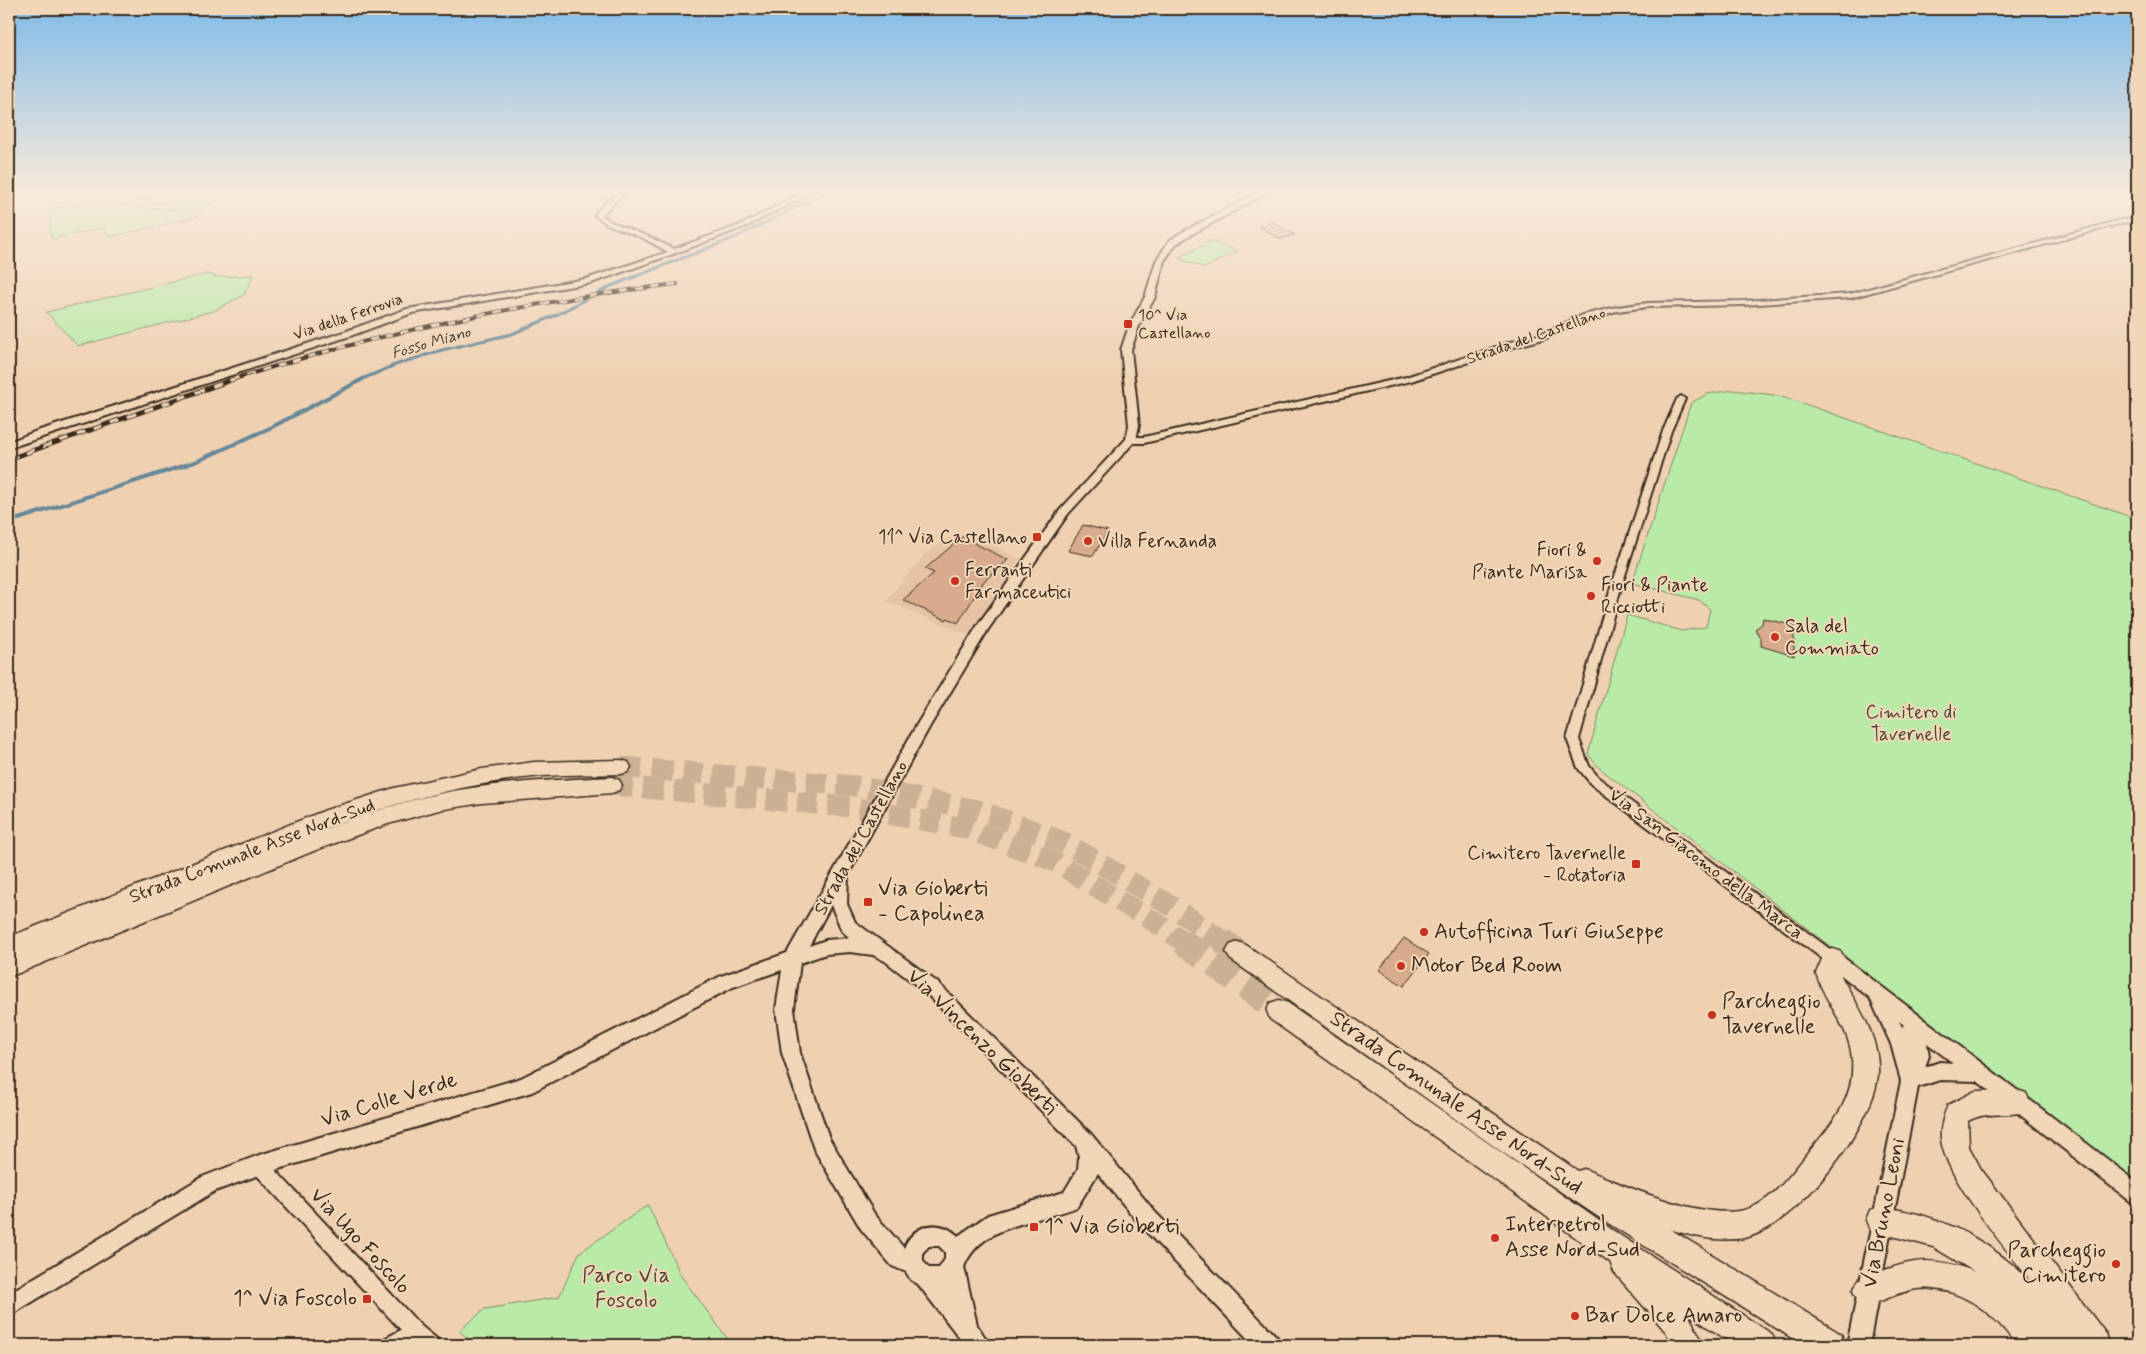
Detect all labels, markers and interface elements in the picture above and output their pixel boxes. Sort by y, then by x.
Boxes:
street label: Via della Ferrovia [290,288,406,346]
street label: Strada del Castellano [1464,302,1608,370]
place label: 10^ Via Castellano [1138,305,1210,344]
marker: 10^ Via Castellano [1122,318,1134,330]
water label: Fosso Miano [389,322,473,364]
place label: 11^ Via Castellano [878,525,1027,550]
place label: Villa Fernanda [1098,529,1217,554]
marker: 11^ Via Castellano [1031,531,1043,543]
marker: Villa Fernanda [1082,535,1094,547]
place label: Fiori & Piante Marisa [1472,538,1588,585]
marker: Fiori & Piante Marisa [1591,555,1603,567]
place label: Ferranti Farmaceutici [965,558,1071,605]
place label: Fiori & Piante Ricciotti [1601,573,1709,620]
marker: Ferranti Farmaceutici [949,575,961,587]
marker: Fiori & Piante Ricciotti [1585,590,1597,602]
place label: Sala del Commiato [1785,614,1879,661]
marker: Sala del Commiato [1769,631,1781,643]
park label: Cimitero di Tavernelle [1865,700,1957,747]
street label: Strada del Castellano [808,756,914,920]
street label: Via San Giacomo della Marca [1604,783,1808,945]
street label: Strada Comunale Asse Nord-Sud [126,793,378,909]
place label: Cimitero Tavernelle - Rotatoria [1467,841,1626,888]
marker: Cimitero Tavernelle - Rotatoria [1630,858,1642,870]
place label: Via Gioberti - Capolinea [878,875,988,928]
marker: Via Gioberti - Capolinea [862,896,874,908]
place label: Autofficina Turi Giuseppe [1434,918,1664,946]
marker: Autofficina Turi Giuseppe [1418,926,1430,938]
place label: Motor Bed Room [1411,952,1562,980]
marker: Motor Bed Room [1395,960,1407,972]
street label: Via Vincenzo Gioberti [901,963,1063,1121]
place label: Parcheggio Tavernelle [1722,988,1821,1041]
street label: Strada Comunale Asse Nord-Sud [1324,1005,1588,1201]
marker: Parcheggio Tavernelle [1706,1009,1718,1021]
street label: Via Colle Verde [317,1066,461,1134]
street label: Via Bruno Leoni [1856,1136,1912,1290]
street label: Via Ugo Foscolo [303,1182,417,1301]
place label: Interpetrol Asse Nord-Sud [1505,1211,1640,1264]
place label: 1^ Via Gioberti [1044,1213,1179,1241]
marker: 1^ Via Gioberti [1028,1221,1040,1233]
marker: Interpetrol Asse Nord-Sud [1489,1232,1501,1244]
place label: Parcheggio Cimitero [2007,1237,2106,1290]
marker: Parcheggio Cimitero [2110,1258,2122,1270]
park label: Parco Via Foscolo [582,1262,670,1315]
place label: 1^ Via Foscolo [233,1285,357,1313]
marker: 1^ Via Foscolo [361,1293,373,1305]
place label: Bar Dolce Amaro [1585,1302,1742,1330]
marker: Bar Dolce Amaro [1569,1310,1581,1322]

